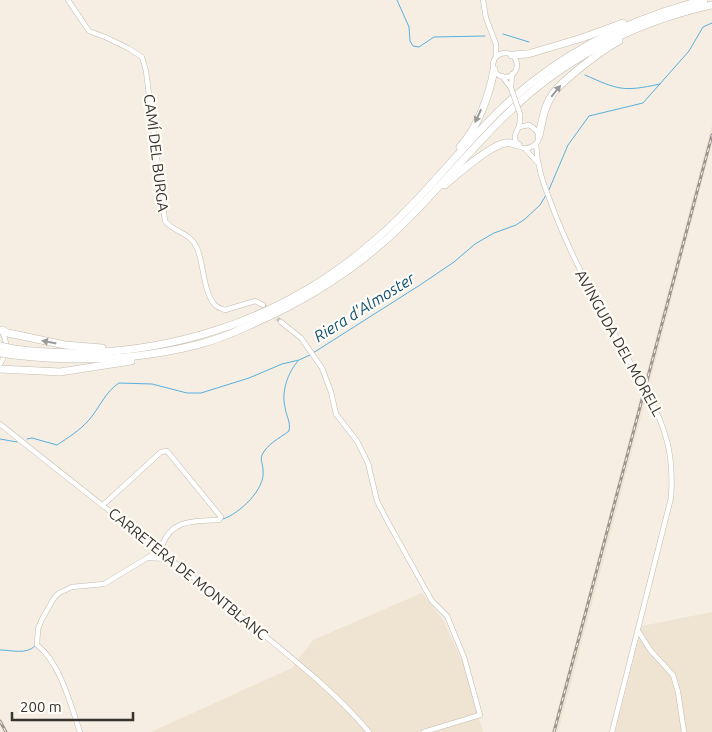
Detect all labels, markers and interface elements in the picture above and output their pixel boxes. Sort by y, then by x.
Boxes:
one-way arrow [550,85,561,98]
street label: CAMÍ DEL BURGA [141,93,172,213]
one-way arrow [474,109,482,123]
street label: AVINGUDA DEL MORELL [572,267,667,419]
water label: Riera d'Almoster [310,268,419,345]
one-way arrow [40,337,56,345]
street label: CARRETERA DE MONTBLANC [105,504,271,643]
scale bar [12,690,134,722]
text: 200 m [20,698,62,715]

